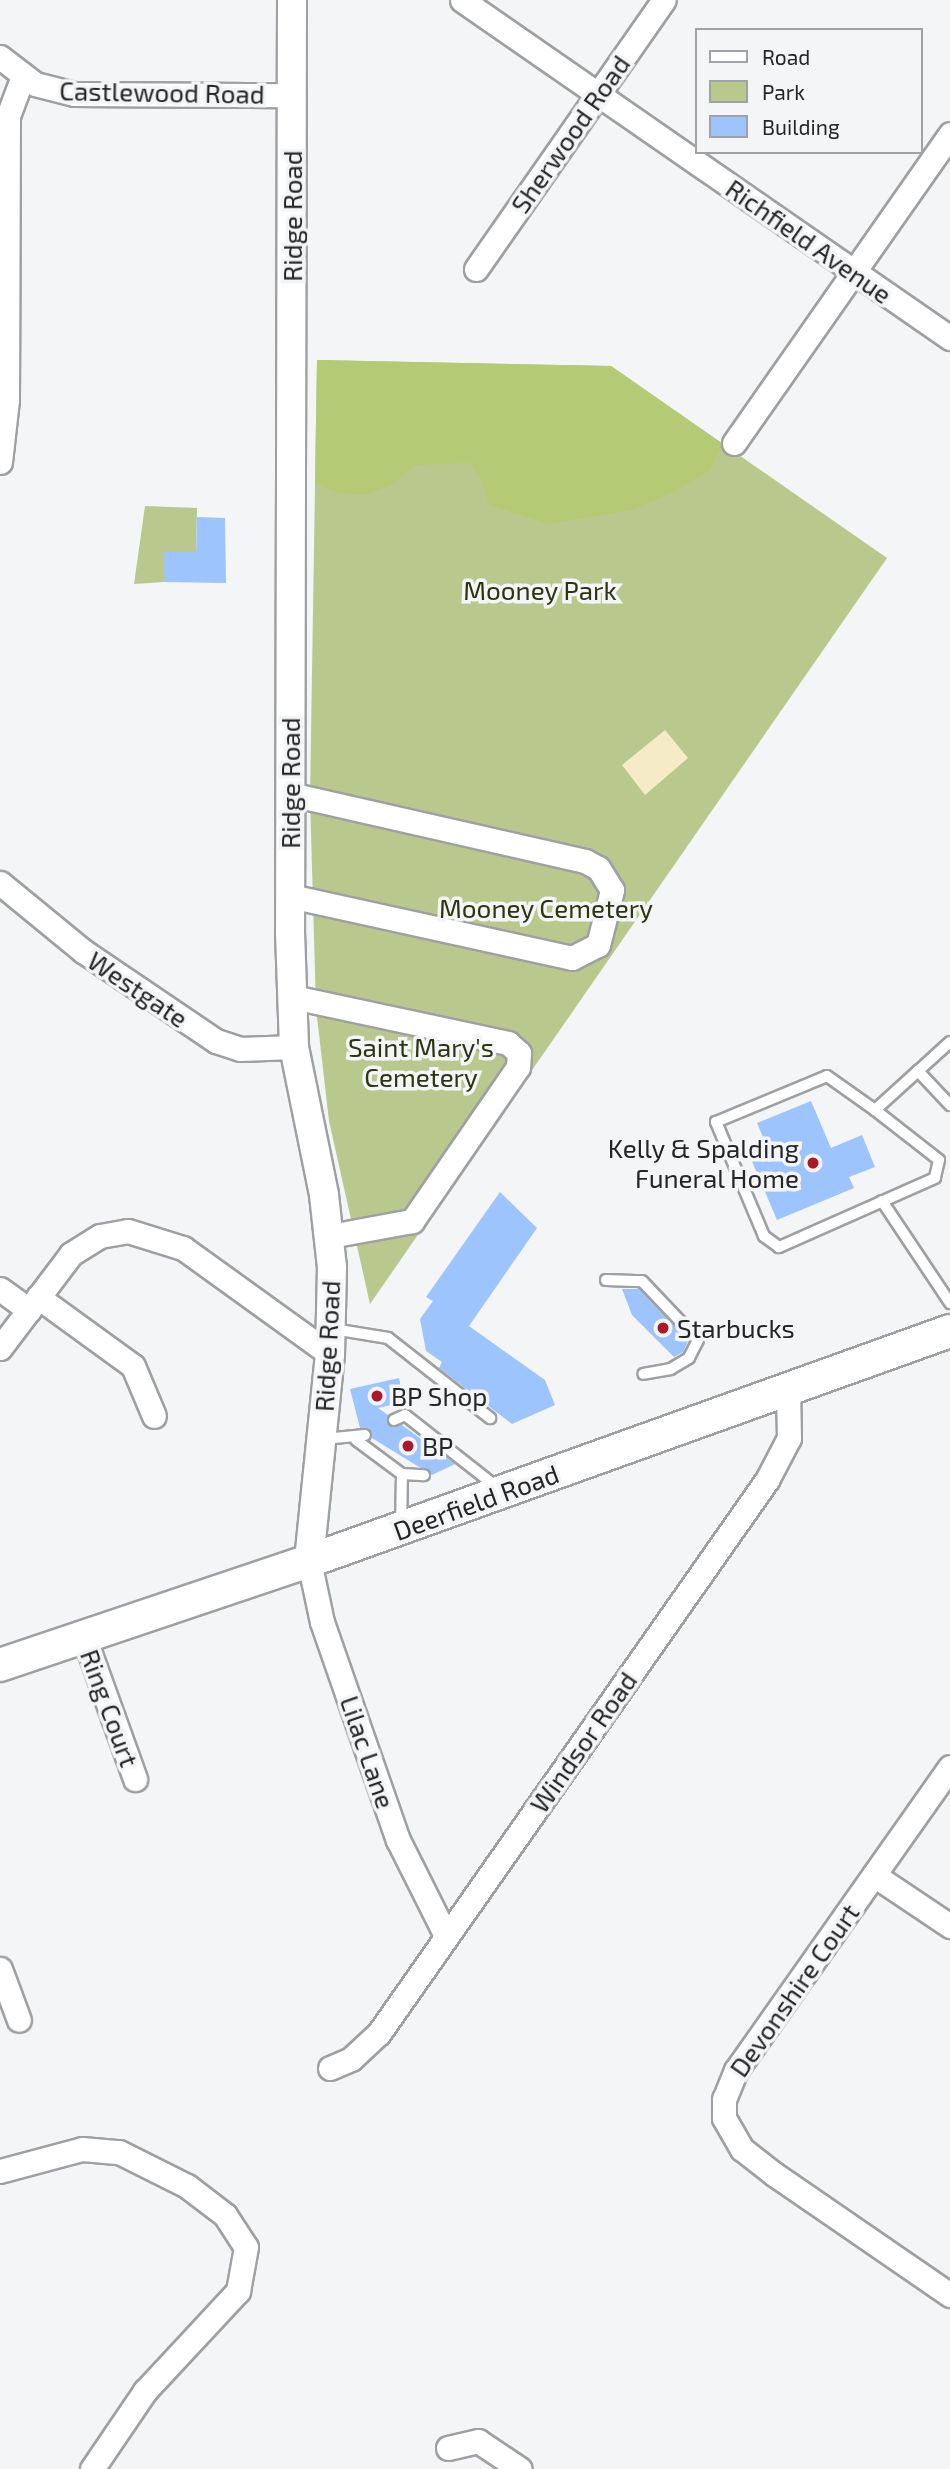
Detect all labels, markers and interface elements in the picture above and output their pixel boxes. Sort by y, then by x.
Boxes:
legend [694,28,922,154]
text: Road [762,44,810,69]
street label: Sherwood Road [504,49,636,219]
street label: Castlewood Road [59,75,265,109]
text: Park [762,79,805,104]
text: Building [762,114,840,139]
street label: Ridge Road [276,150,308,282]
street label: Richfield Avenue [720,172,898,310]
park label: Mooney Park [463,574,617,606]
street label: Ridge Road [274,717,306,849]
park label: Mooney Cemetery [439,892,653,924]
street label: Westgate [82,944,194,1034]
park label: Saint Mary's Cemetery [348,1031,494,1092]
place label: Kelly & Spalding Funeral Home [607,1132,799,1194]
marker: Kelly & Spalding Funeral Home [805,1155,821,1171]
street label: Ridge Road [308,1280,346,1412]
place label: Starbucks [677,1312,795,1344]
marker: Starbucks [655,1320,671,1336]
place label: BP Shop [391,1380,488,1412]
marker: BP Shop [369,1388,385,1404]
place label: BP [422,1430,453,1462]
marker: BP [400,1438,416,1454]
street label: Deerfield Road [389,1458,563,1546]
street label: Ring Court [74,1645,146,1771]
street label: Windsor Road [523,1665,643,1819]
street label: Lilac Lane [334,1692,402,1812]
street label: Devonshire Court [723,1898,865,2082]

